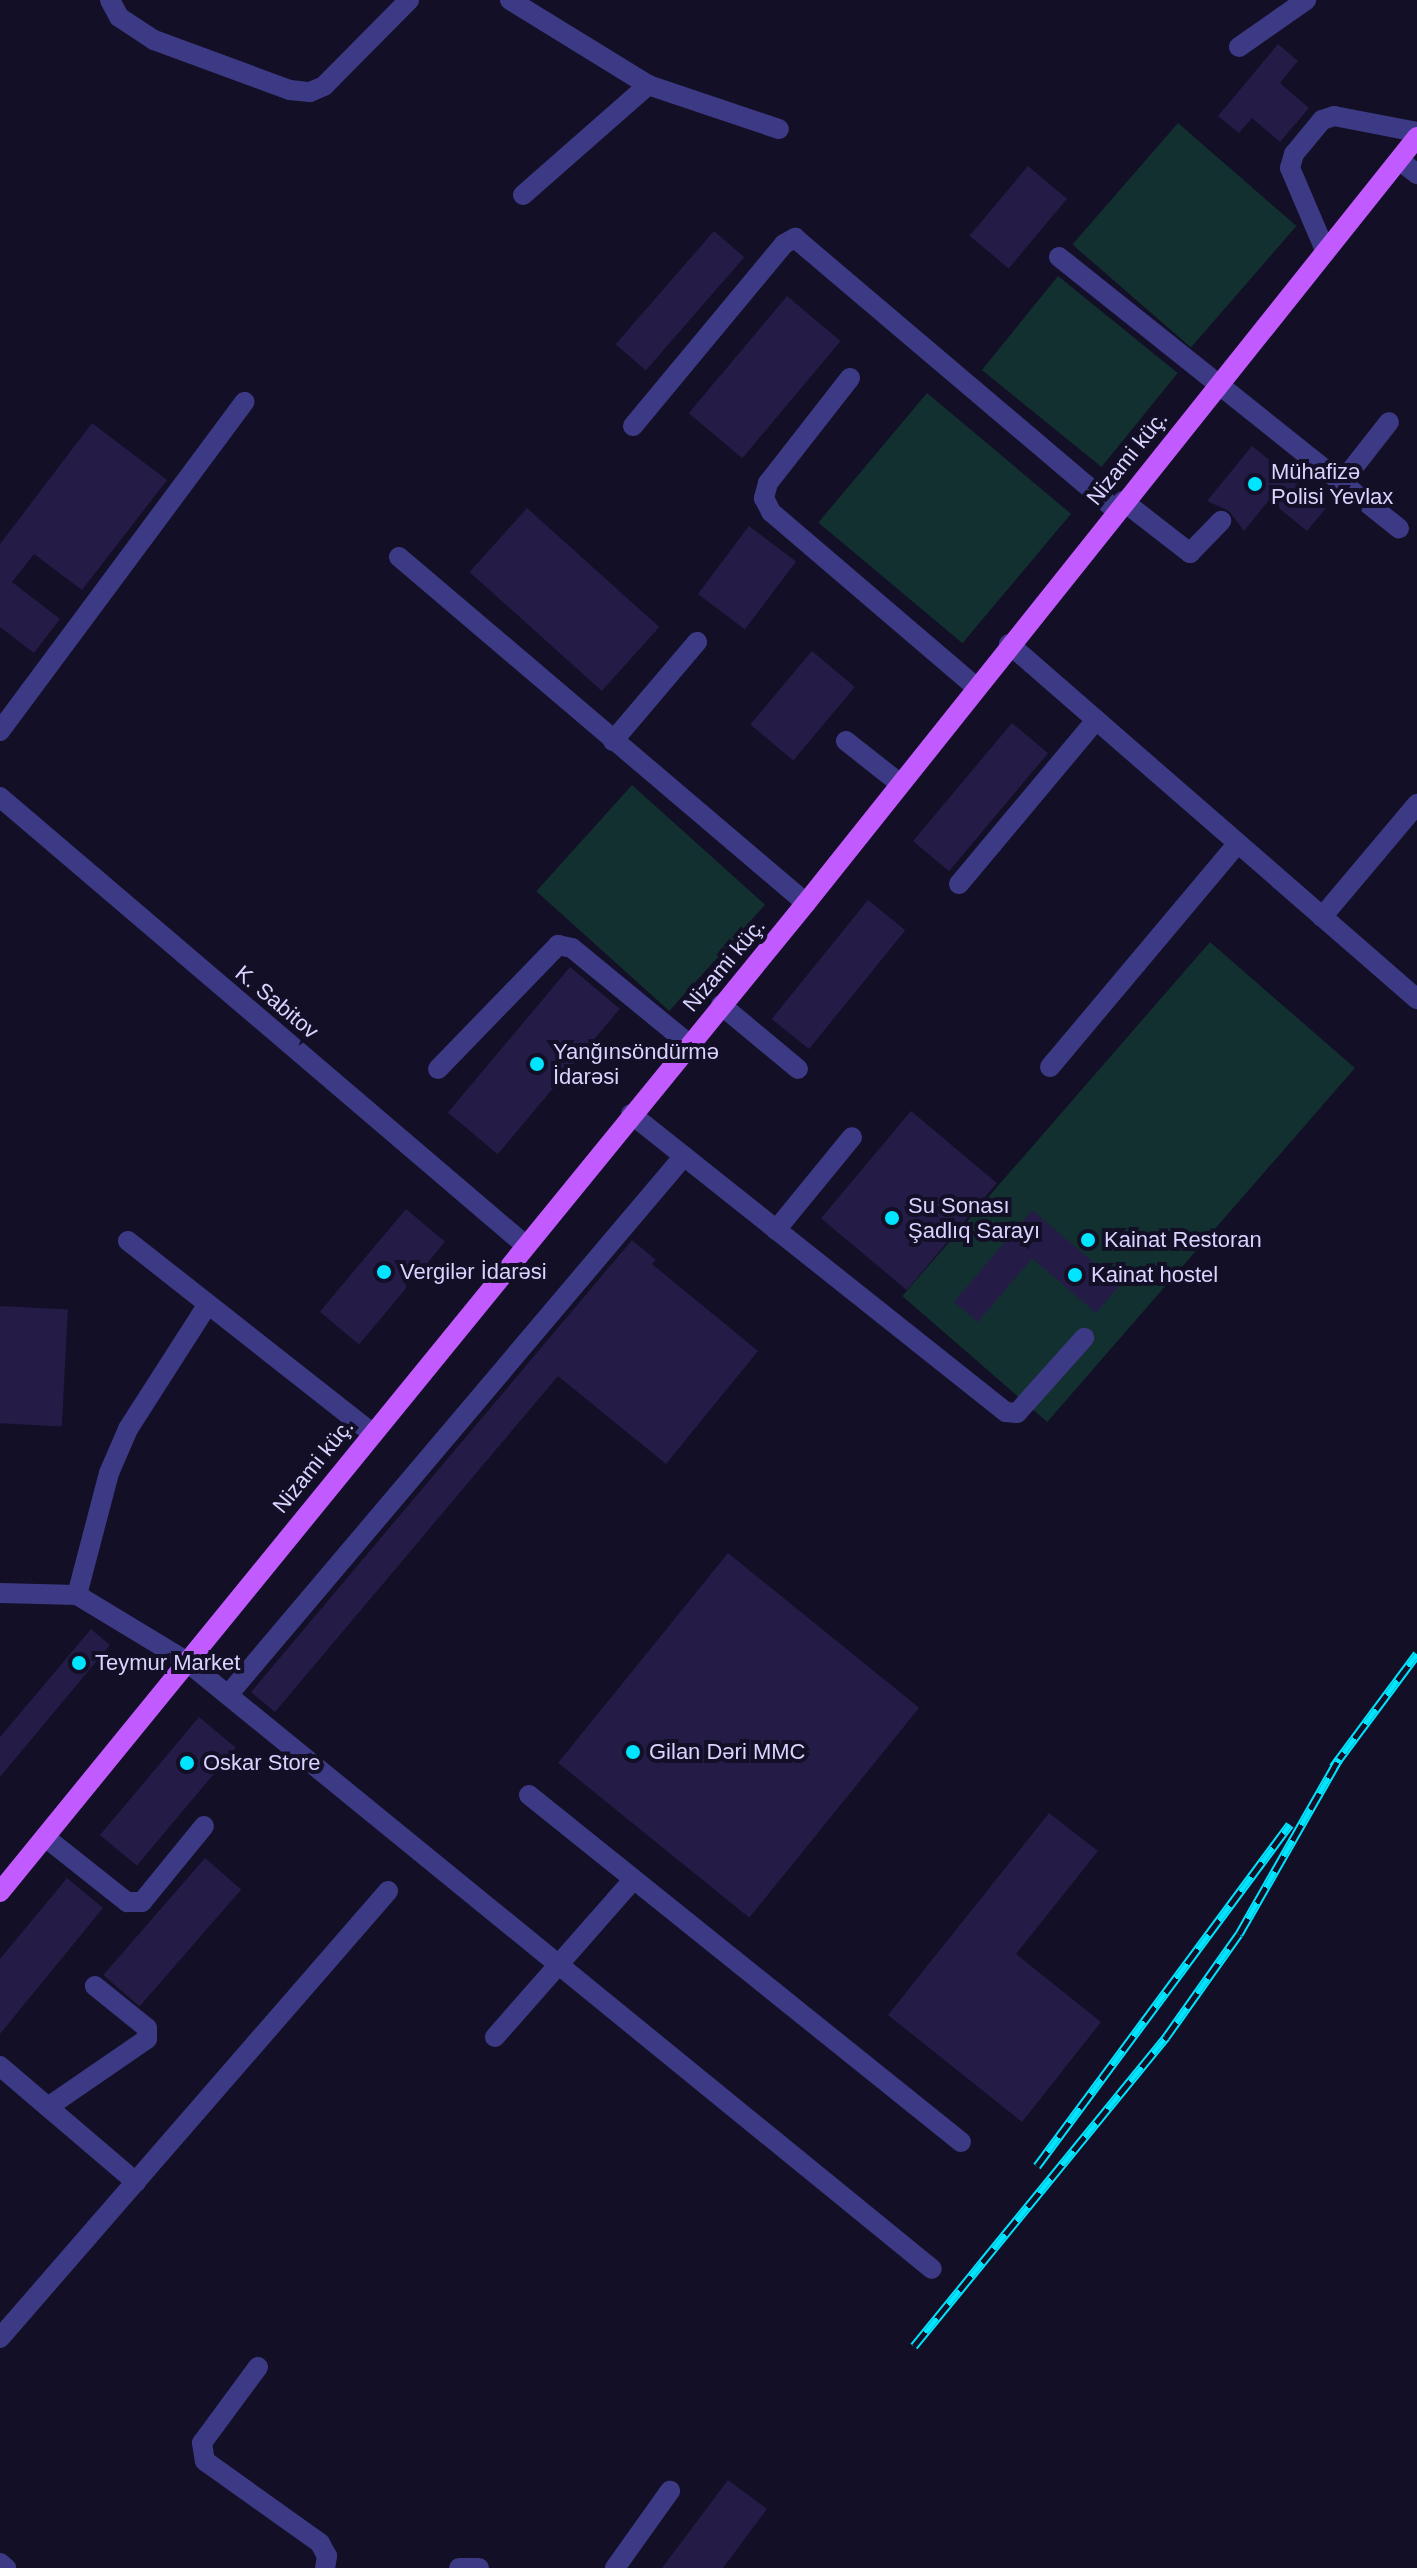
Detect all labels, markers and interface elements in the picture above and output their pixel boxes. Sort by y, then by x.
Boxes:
street label: Nizami küç. [1081,406,1173,510]
place label: Mühafizə Polisi Yevlax [1271,458,1394,510]
marker: Mühafizə Polisi Yevlax [1246,475,1264,493]
street label: Nizami küç. [677,913,771,1017]
street label: K. Sabitov [230,960,324,1044]
place label: Yanğınsöndürmə İdarəsi [553,1038,719,1090]
marker: Yanğınsöndürmə İdarəsi [528,1055,546,1073]
place label: Su Sonası Şadlıq Sarayı [908,1192,1040,1244]
marker: Su Sonası Şadlıq Sarayı [883,1209,901,1227]
place label: Kainat Restoran [1104,1227,1262,1253]
marker: Kainat Restoran [1079,1231,1097,1249]
place label: Vergilər İdarəsi [400,1259,547,1285]
place label: Kainat hostel [1091,1262,1218,1288]
marker: Vergilər İdarəsi [375,1263,393,1281]
marker: Kainat hostel [1066,1266,1084,1284]
street label: Nizami küç. [267,1414,359,1518]
place label: Teymur Market [95,1650,240,1676]
marker: Teymur Market [70,1654,88,1672]
place label: Gilan Dəri MMC [649,1739,805,1765]
marker: Gilan Dəri MMC [624,1743,642,1761]
place label: Oskar Store [203,1750,320,1776]
marker: Oskar Store [178,1754,196,1772]

